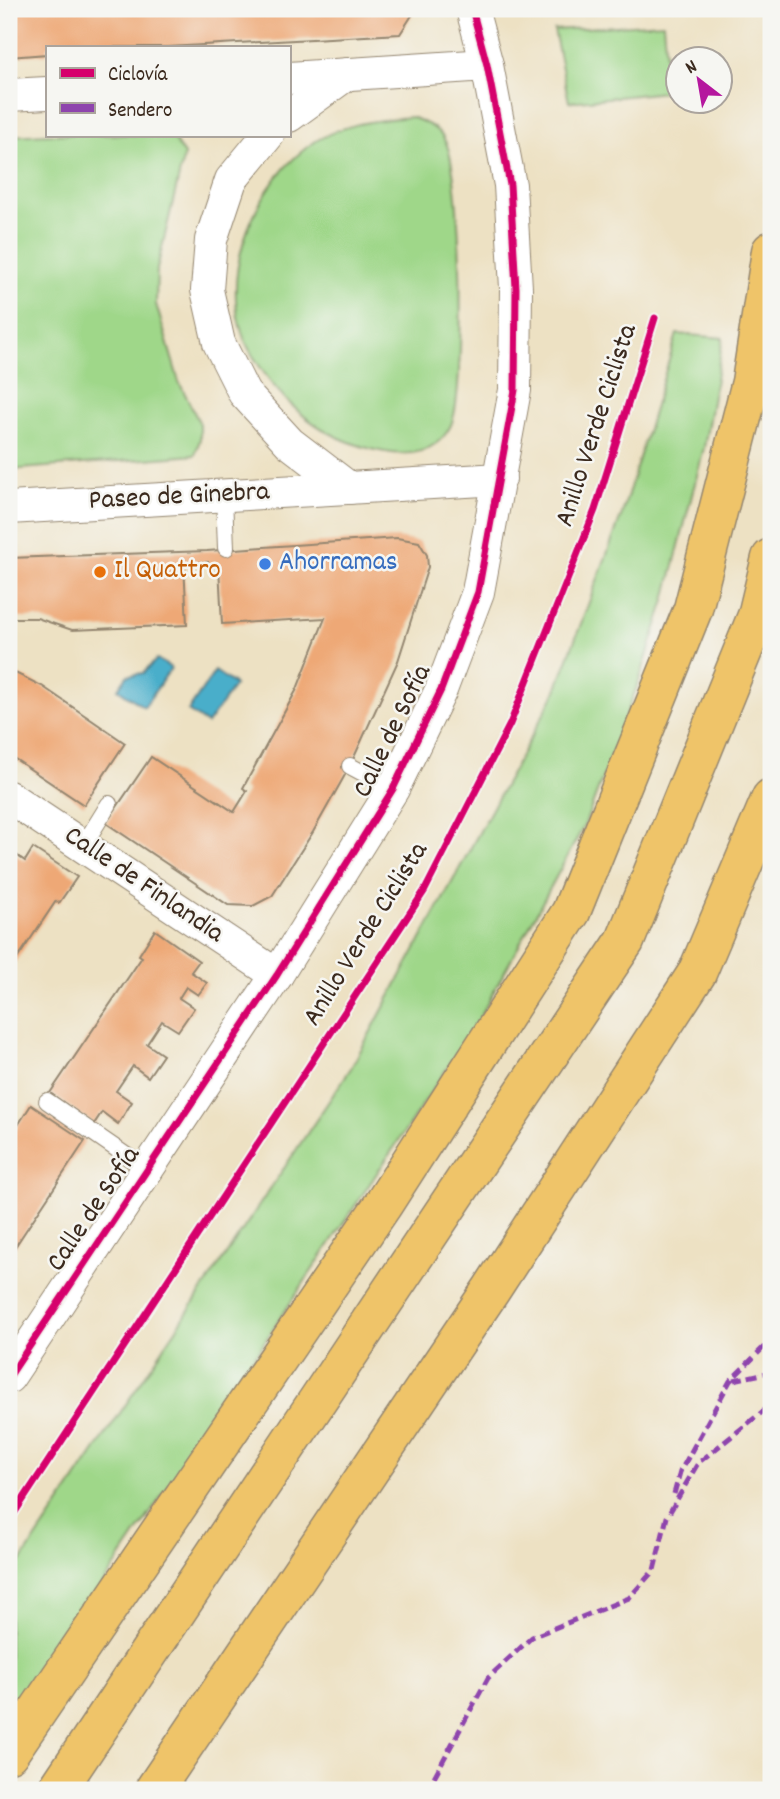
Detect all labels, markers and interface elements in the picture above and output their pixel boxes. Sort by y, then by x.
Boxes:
legend [46,46,290,136]
north arrow [664,46,734,116]
text: N [681,54,703,82]
text: Ciclovía [108,61,169,91]
text: Sendero [108,97,172,127]
street label: Anillo Verde Ciclista [546,319,650,532]
street label: Paseo de Ginebra [88,473,271,523]
place label: Ahorramas [279,544,398,584]
place label: Il Quattro [114,552,221,592]
marker: Ahorramas [257,556,273,572]
marker: Il Quattro [92,564,108,580]
street label: Calle de Sofía [344,658,444,805]
street label: Calle de Finlandia [55,818,232,955]
street label: Anillo Verde Ciclista [294,834,440,1035]
street label: Calle de Sofía [38,1138,152,1281]

